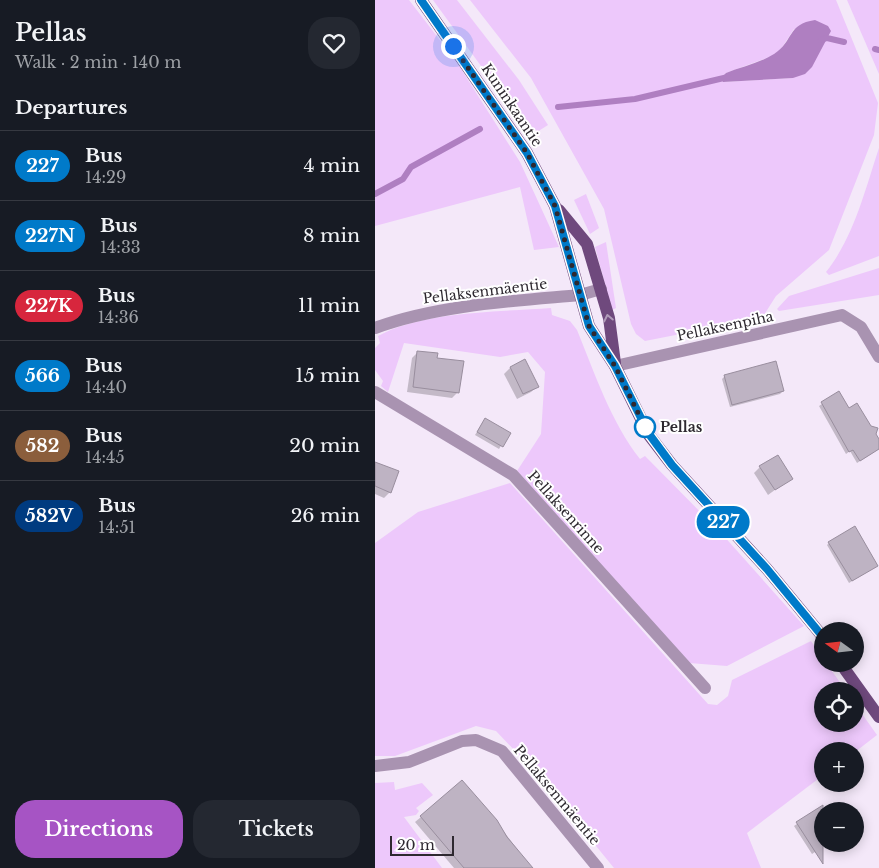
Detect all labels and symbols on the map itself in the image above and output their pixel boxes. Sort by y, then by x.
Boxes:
your location [441,34,466,59]
street label: Kuninkaantie [478,60,546,150]
street label: Pellaksenmäentie [422,274,548,308]
street label: Pellaksenpiha [675,307,775,345]
one-way arrow [604,313,614,322]
marker: Pellas [634,416,656,438]
place label: Pellas [660,418,703,436]
street label: Pellaksenrinne [524,467,608,557]
line badge: 227 [694,506,752,538]
north arrow [814,622,864,672]
street label: Pellaksenmäentie [510,741,604,849]
scale bar [390,833,454,856]

